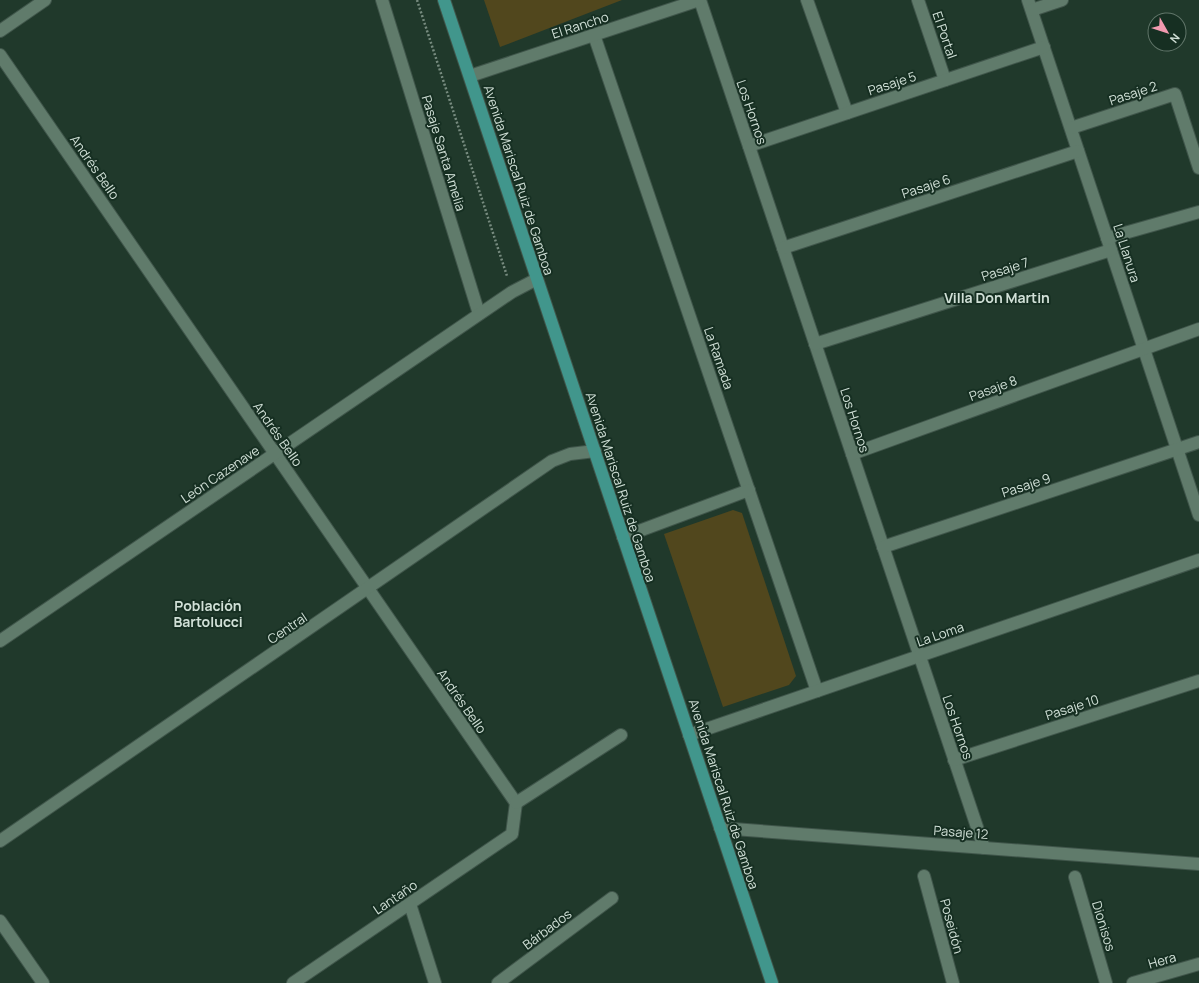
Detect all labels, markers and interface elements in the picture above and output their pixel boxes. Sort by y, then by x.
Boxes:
street label: El Rancho [549,7,611,43]
street label: El Portal [929,9,961,61]
north arrow [1147,12,1187,52]
text: N [1167,31,1183,46]
street label: Pasaje 5 [866,67,918,99]
street label: Los Hornos [733,77,771,147]
street label: Pasaje 2 [1107,77,1159,109]
street label: Avenida Mariscal Ruiz de Gamboa [480,83,558,277]
street label: Pasaje Santa Amelia [418,93,470,213]
street label: Andrés Bello [66,131,124,203]
street label: Pasaje 6 [899,170,953,202]
street label: La Llanura [1109,221,1145,285]
street label: Pasaje 7 [979,253,1031,285]
district label: Villa Don Martin [944,288,1050,307]
street label: La Ramada [700,324,738,392]
street label: Pasaje 8 [967,371,1019,405]
street label: Los Hornos [836,385,874,455]
street label: Avenida Mariscal Ruiz de Gamboa [582,390,660,584]
street label: Andrés Bello [249,398,307,470]
street label: León Cazenave [177,441,263,507]
street label: Pasaje 9 [999,469,1053,501]
district label: Población Bartolucci [173,596,243,631]
street label: Central [264,608,310,648]
street label: La Loma [914,618,966,650]
street label: Andrés Bello [433,665,491,737]
street label: Pasaje 10 [1043,690,1101,724]
street label: Los Hornos [939,692,977,762]
street label: Avenida Mariscal Ruiz de Gamboa [685,697,763,891]
street label: Pasaje 12 [933,821,989,843]
street label: Lantaño [369,876,421,918]
street label: Poseidón [936,897,968,955]
street label: Dionisos [1088,899,1120,953]
street label: Bárbados [519,905,575,953]
street label: Hera [1146,947,1178,973]

